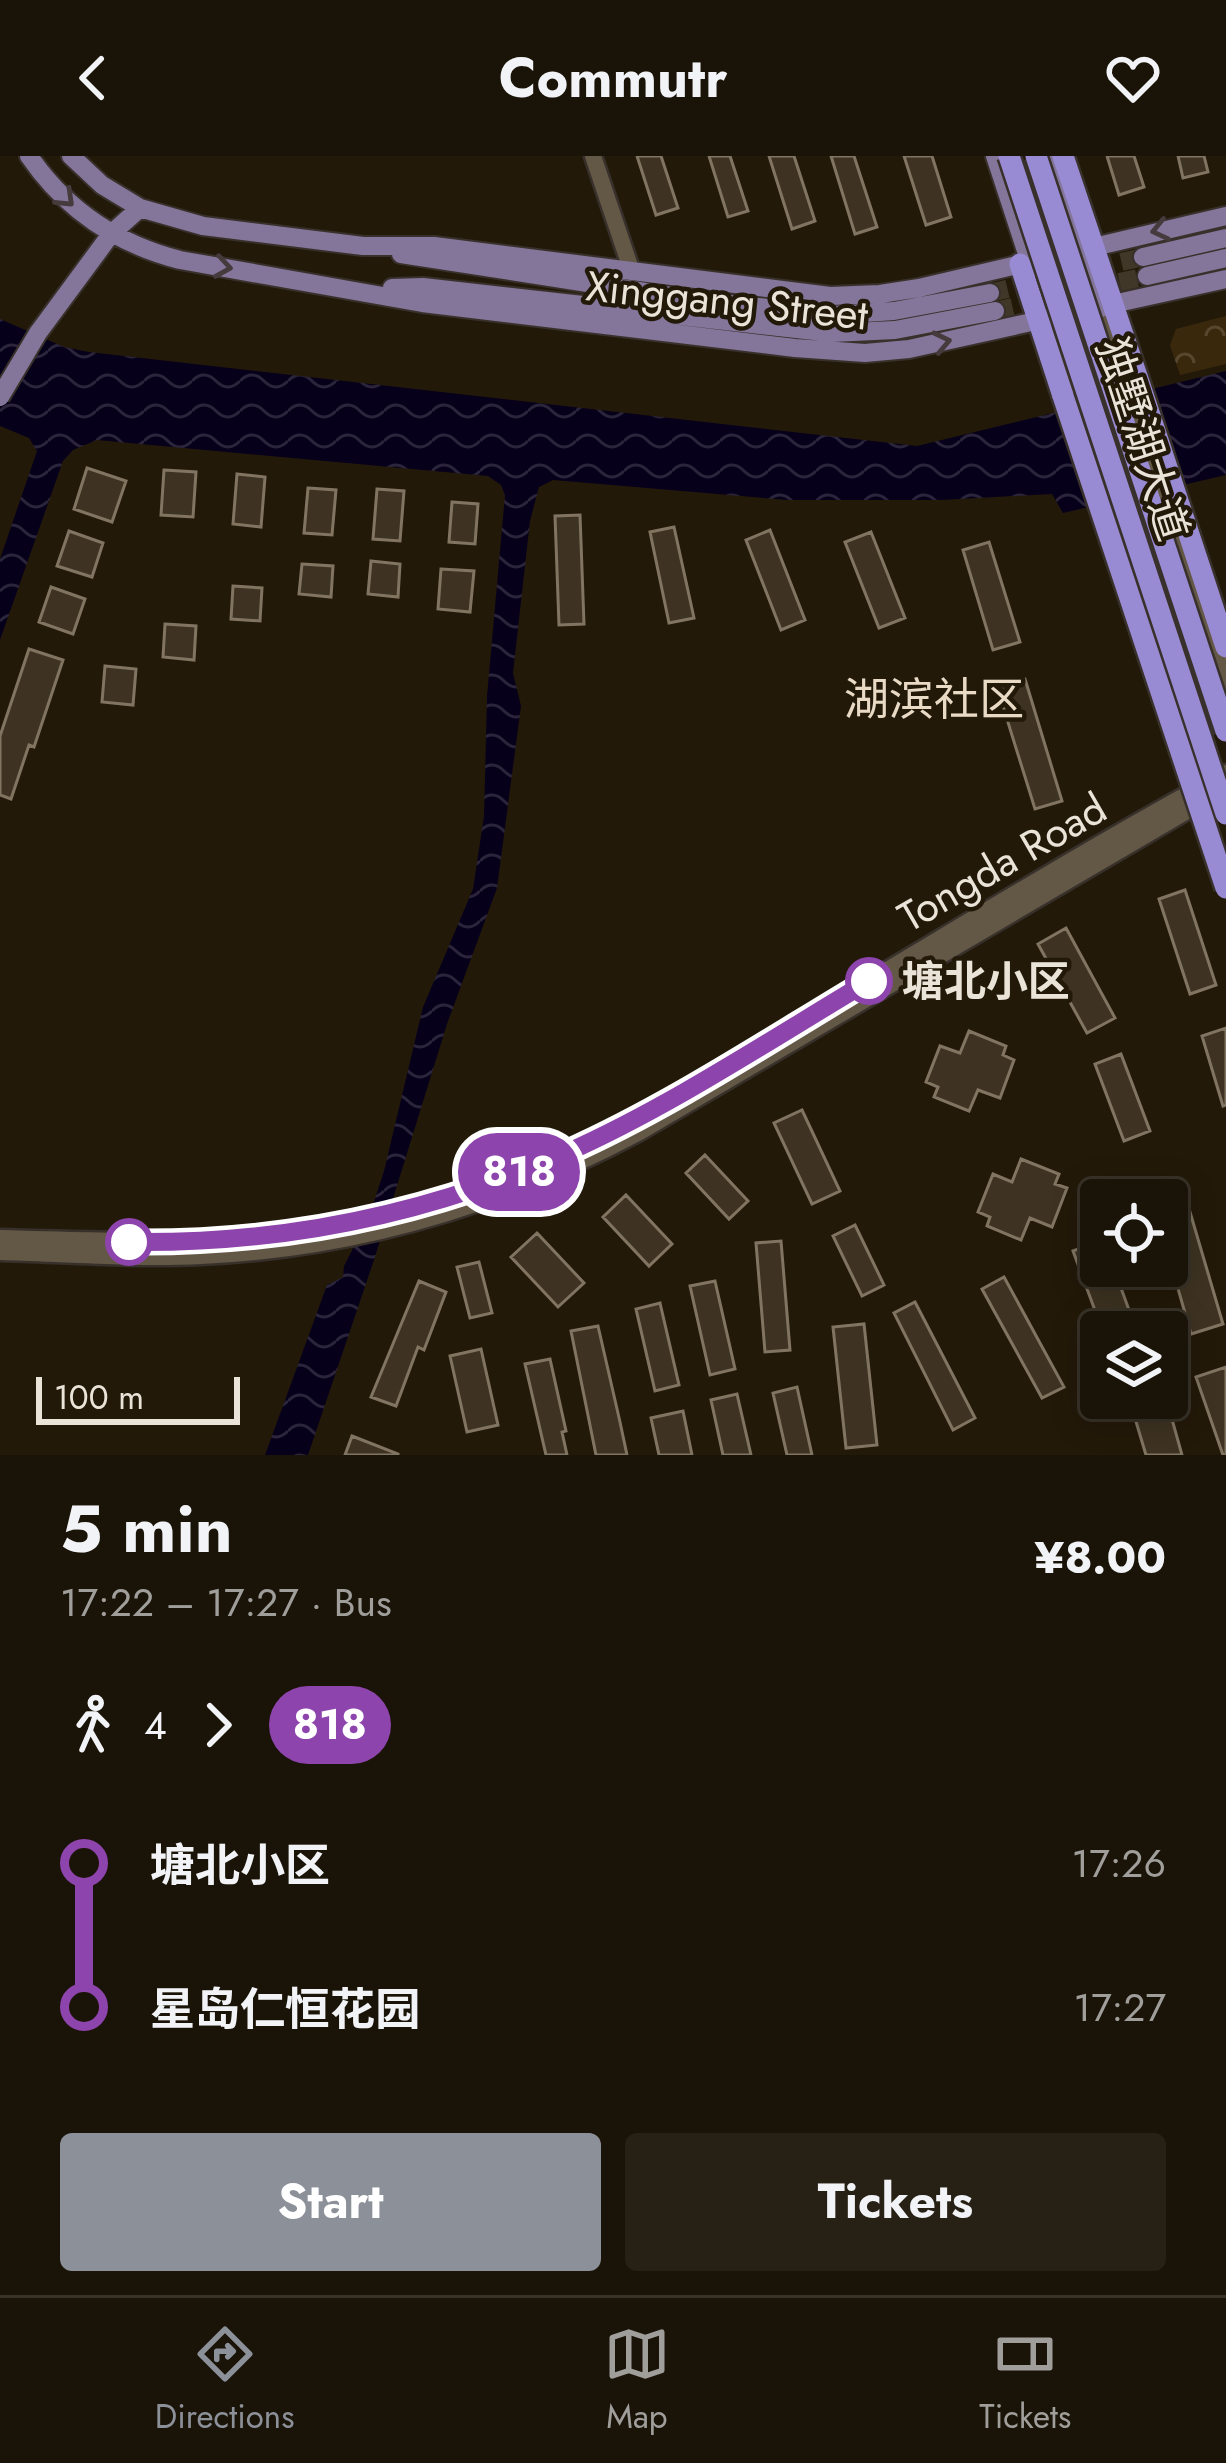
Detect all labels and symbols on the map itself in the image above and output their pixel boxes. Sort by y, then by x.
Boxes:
one-way arrow [52,185,74,207]
one-way arrow [1150,217,1170,242]
one-way arrow [212,254,232,279]
street label: Xinggang Street [583,255,871,346]
street label: 独墅湖大道 [1081,330,1204,548]
one-way arrow [931,331,951,356]
district label: 湖滨社区 [844,667,1024,732]
street label: Tongda Road [887,778,1118,947]
place label: 塘北小区 [902,951,1070,1012]
marker: 塘北小区 [847,959,891,1003]
line badge: 818 [450,1133,588,1211]
unlabelled marker [107,1220,151,1264]
scale bar [36,1371,240,1424]

